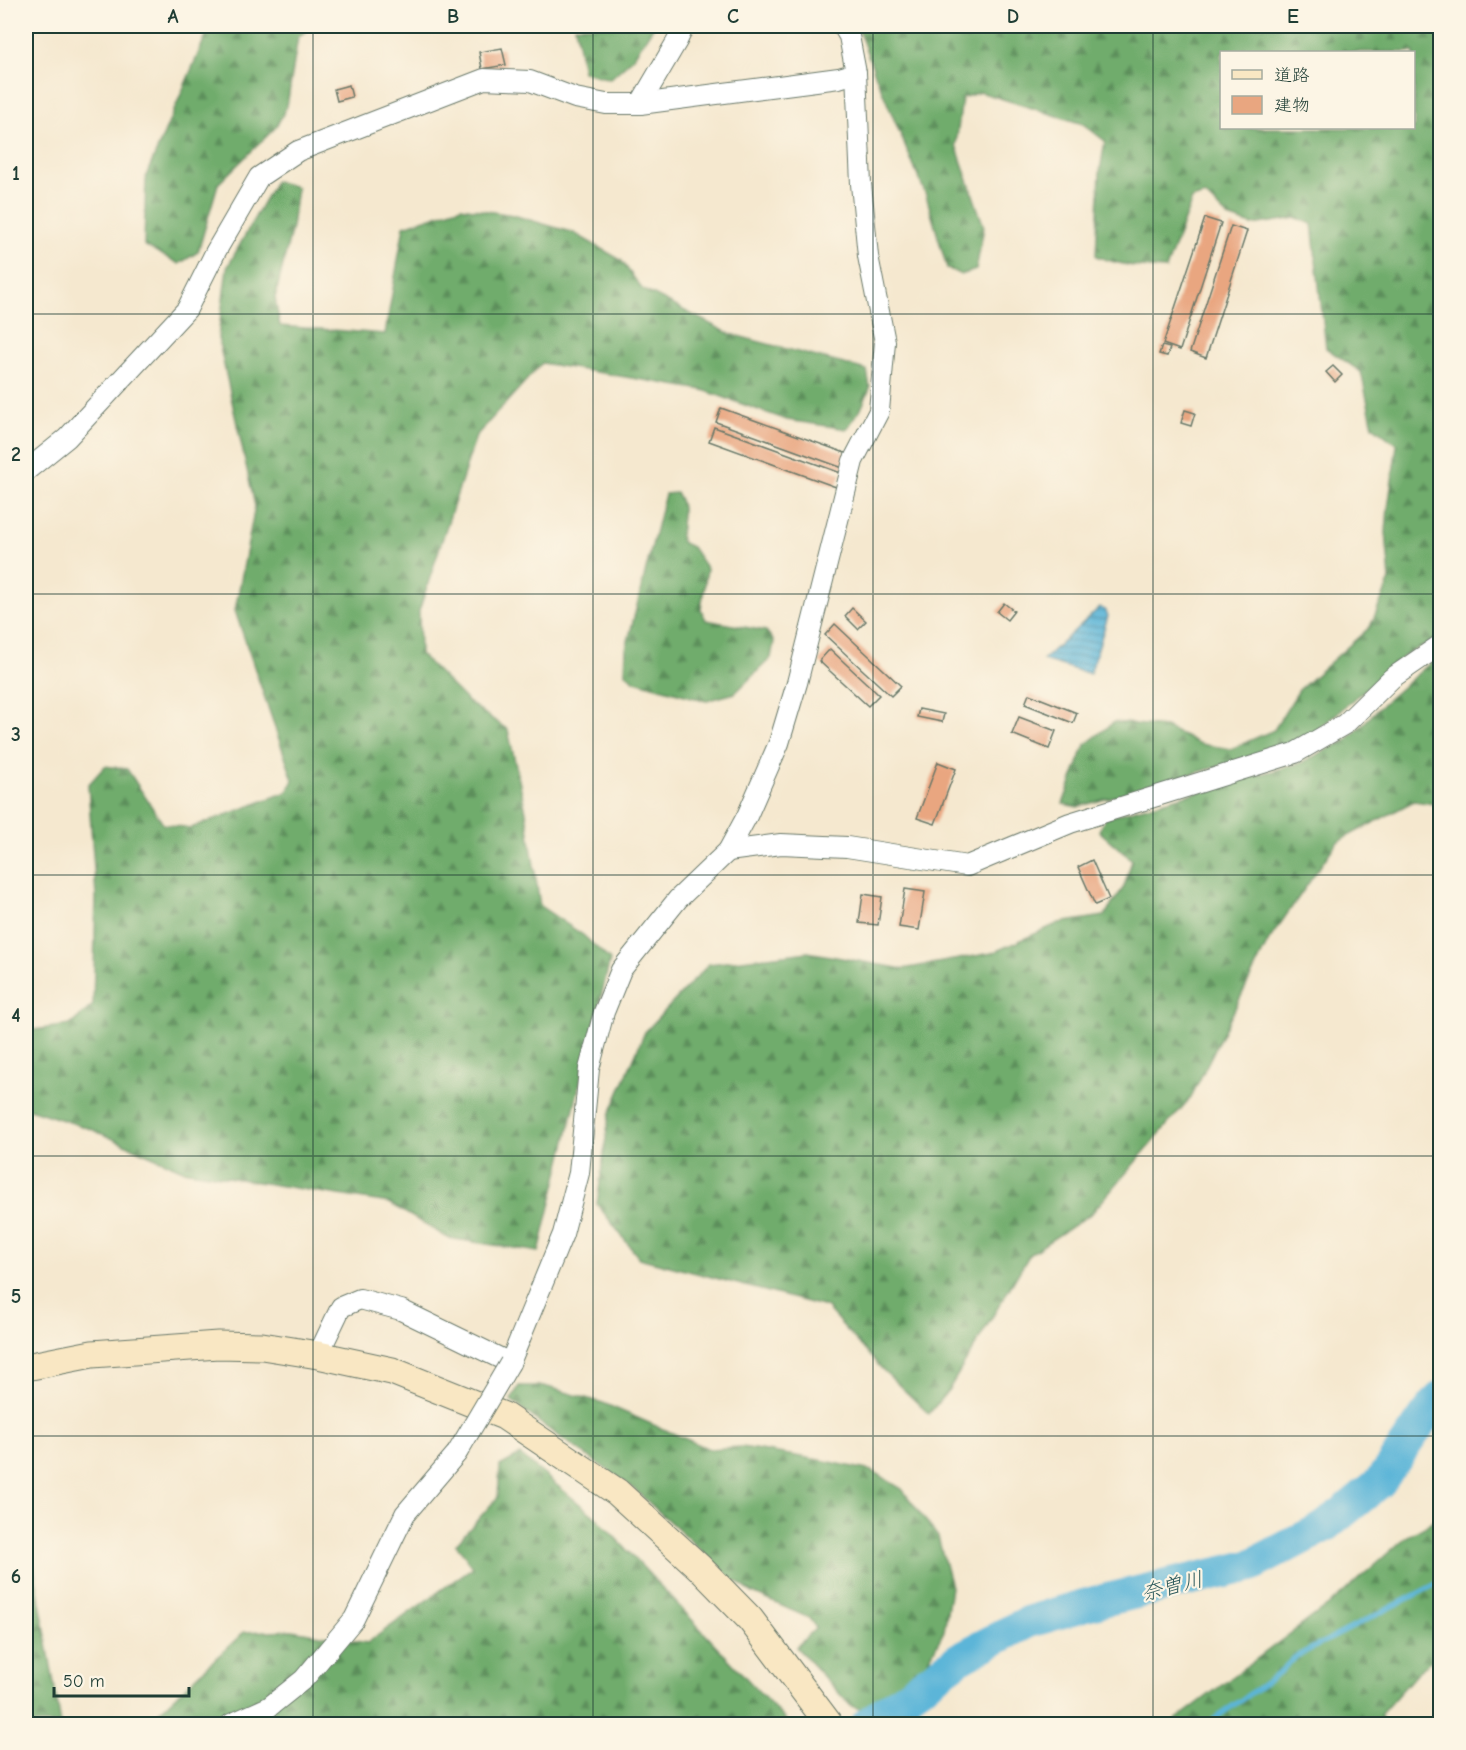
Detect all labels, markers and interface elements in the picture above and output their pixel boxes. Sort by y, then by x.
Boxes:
text: A [167,5,179,28]
text: B [447,5,459,28]
text: C [727,5,739,28]
text: D [1007,5,1019,28]
text: E [1287,5,1299,28]
legend [1220,51,1415,129]
text: 道路 [1274,65,1310,86]
text: 建物 [1274,95,1310,116]
text: 1 [12,162,20,185]
text: 2 [11,443,21,466]
text: 3 [11,723,21,746]
text: 4 [11,1004,21,1027]
text: 5 [11,1285,21,1308]
text: 6 [11,1565,21,1588]
water label: 奈曽川 [1139,1567,1205,1605]
scale bar [54,1660,189,1698]
text: 50 m [63,1671,105,1692]

